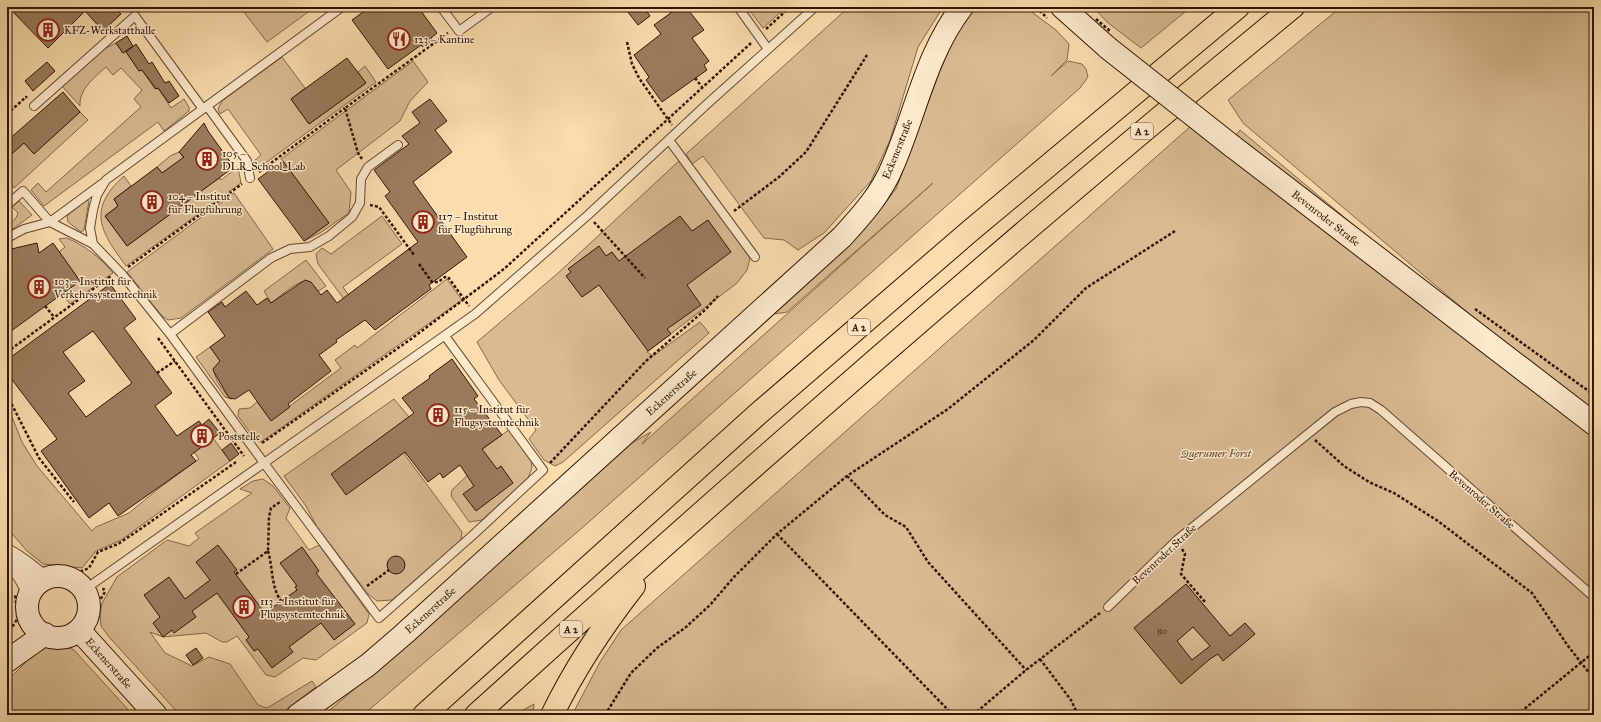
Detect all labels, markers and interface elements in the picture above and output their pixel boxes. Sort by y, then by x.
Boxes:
building icon: KFZ-Werkstatthalle [35,17,61,43]
place label: KFZ-Werkstatthalle [64,24,156,37]
restaurant icon: 123 – Kantine [386,26,412,52]
place label: 123 – Kantine [414,33,475,46]
street label: Eckenerstraße [879,117,916,181]
road number: A 2 [1131,123,1153,139]
building icon: 105 – DLR_School_Lab [194,146,220,172]
place label: 105 – DLR_School_Lab [222,147,305,173]
street label: Bevenroder Straße [1289,188,1363,249]
building icon: 104 – Institut für Flugführung [139,189,165,215]
place label: 104 – Institut für Flugführung [168,190,243,216]
building icon: 117 – Institut für Flugführung [410,209,436,235]
place label: 117 – Institut für Flugführung [438,210,513,236]
building icon: 103 – Institut für Verkehrssystemtechnik [26,274,52,300]
place label: 103 – Institut für Verkehrssystemtechnik [53,275,158,301]
road number: A 2 [848,319,870,335]
street label: Eckenerstraße [643,366,700,419]
building icon: 115 – Institut für Flugsystemtechnik [425,402,451,428]
place label: 115 – Institut für Flugsystemtechnik [454,403,540,429]
building icon: Poststelle [189,423,215,449]
place label: Poststelle [218,430,261,443]
park label: Querumer Forst [1180,447,1252,460]
street label: Bevenroder Straße [1446,467,1518,532]
street label: Bevenroder Straße [1130,521,1199,587]
street label: Eckenerstraße [402,584,459,637]
building icon: 113 – Institut für Flugsystemtechnik [231,594,257,620]
place label: 113 – Institut für Flugsystemtechnik [260,595,346,621]
road number: A 2 [560,621,582,637]
house number: 80 [1157,625,1167,636]
street label: Eckenerstraße [82,635,135,692]

